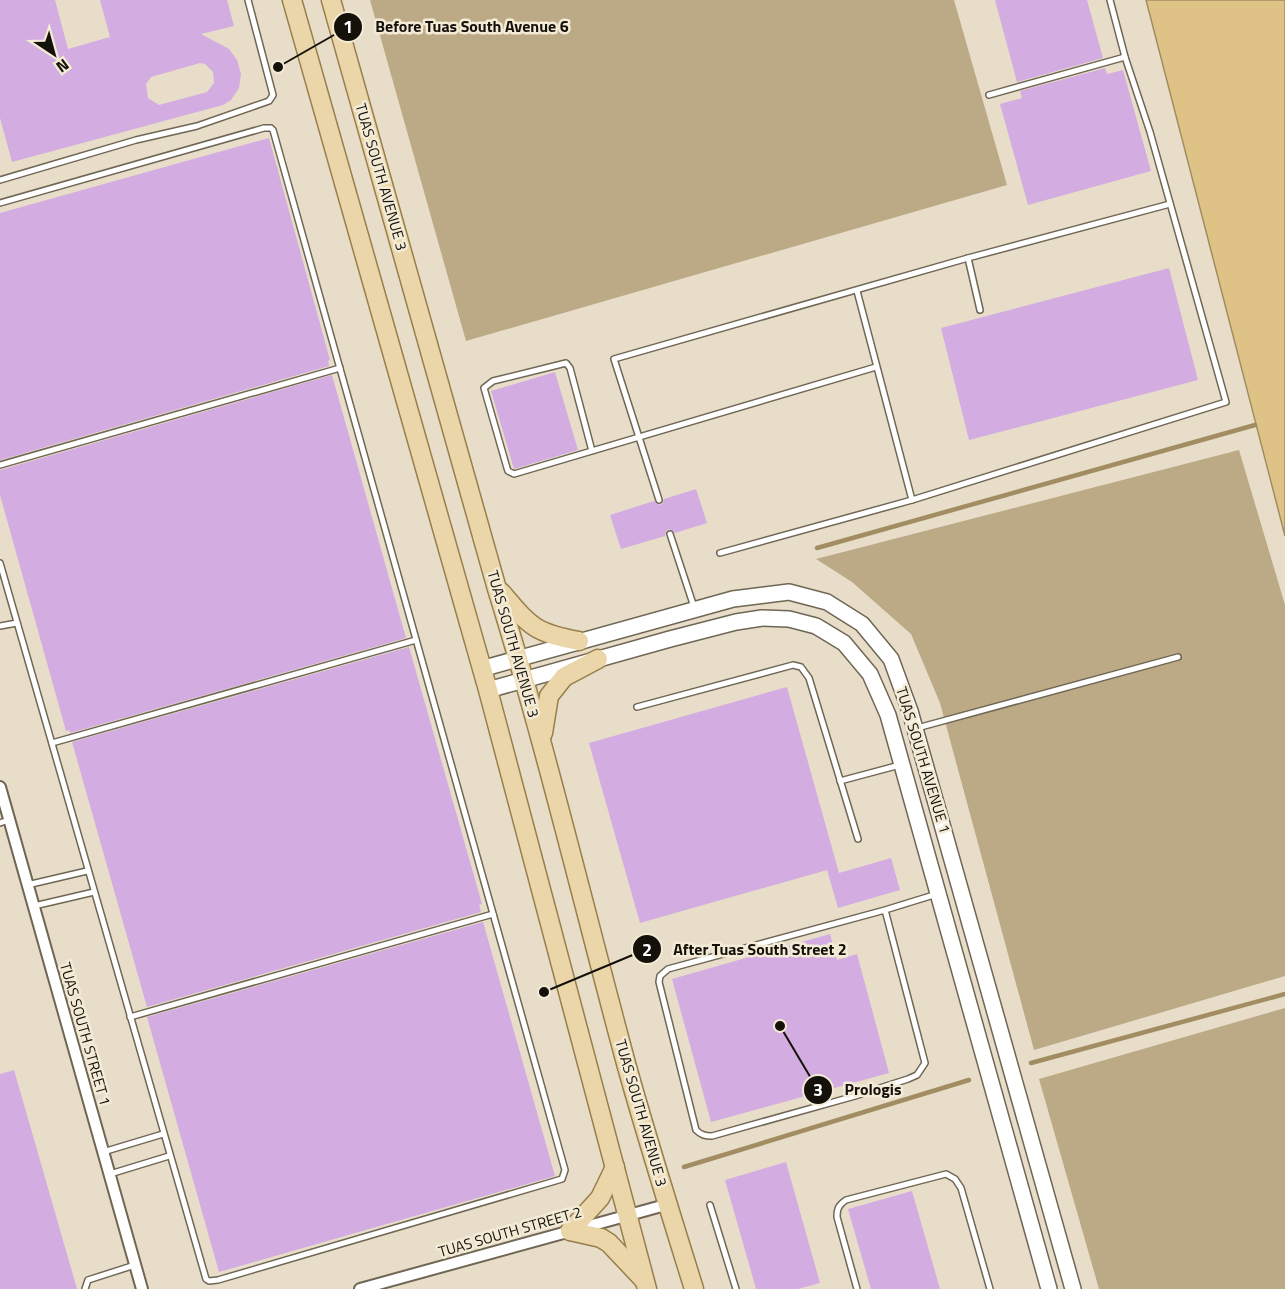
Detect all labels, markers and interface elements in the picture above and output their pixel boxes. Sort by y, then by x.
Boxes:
callout: Before Tuas South Avenue 6 [333,10,580,44]
text: 1 [343,13,353,40]
text: Before Tuas South Avenue 6 [375,14,569,38]
north arrow [24,24,84,84]
text: N [51,53,74,79]
street label: TUAS SOUTH AVENUE 3 [349,101,413,253]
street label: TUAS SOUTH AVENUE 3 [481,568,545,720]
street label: TUAS SOUTH AVENUE 1 [890,684,957,836]
callout: After Tuas South Street 2 [632,932,859,966]
text: 2 [642,936,652,963]
text: After Tuas South Street 2 [673,937,847,961]
street label: TUAS SOUTH STREET 1 [54,959,117,1108]
street label: TUAS SOUTH AVENUE 3 [609,1037,673,1189]
callout: Prologis [803,1073,914,1107]
text: 3 [813,1076,823,1103]
text: Prologis [845,1077,901,1101]
street label: TUAS SOUTH STREET 2 [435,1200,584,1263]

